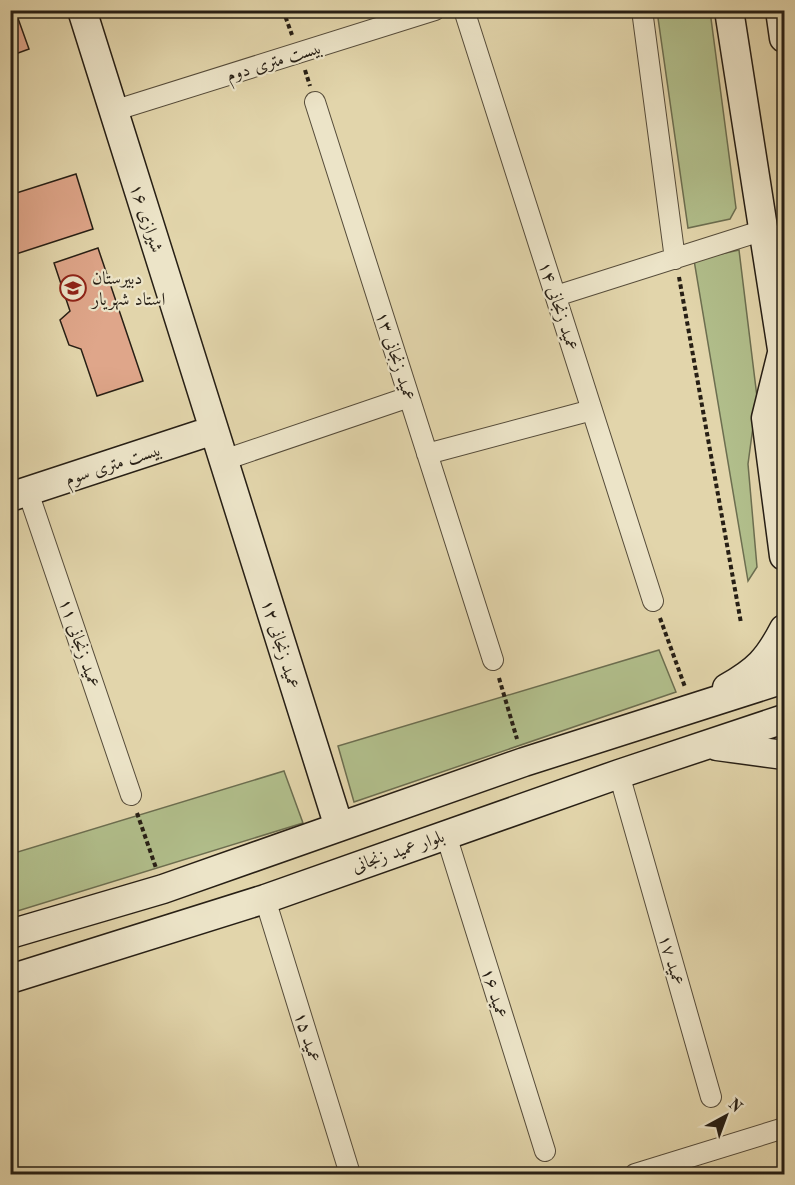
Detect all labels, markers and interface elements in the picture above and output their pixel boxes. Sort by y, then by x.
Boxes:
street label: بیست متری دوم [224,39,326,91]
street label: شیرازی ۱۶ [126,182,166,255]
street label: عمید زنجانی ۱۴ [534,259,581,354]
place label: دبیرستان استاد شهریار [90,270,165,311]
school or university icon: دبیرستان استاد شهریار [58,273,88,303]
street label: عمید زنجانی ۱۳ [371,309,418,404]
street label: بیست متری سوم [63,441,165,495]
street label: عمید زنجانی ۱۱ [54,597,103,690]
street label: عمید زنجانی ۱۲ [257,597,302,692]
street label: بلوار عمید زنجانی [350,828,447,877]
street label: عمید ۱۷ [655,933,687,988]
street label: عمید ۱۶ [478,966,510,1021]
street label: عمید ۱۵ [291,1010,323,1065]
north arrow [696,1086,756,1146]
text: N [725,1096,745,1117]

